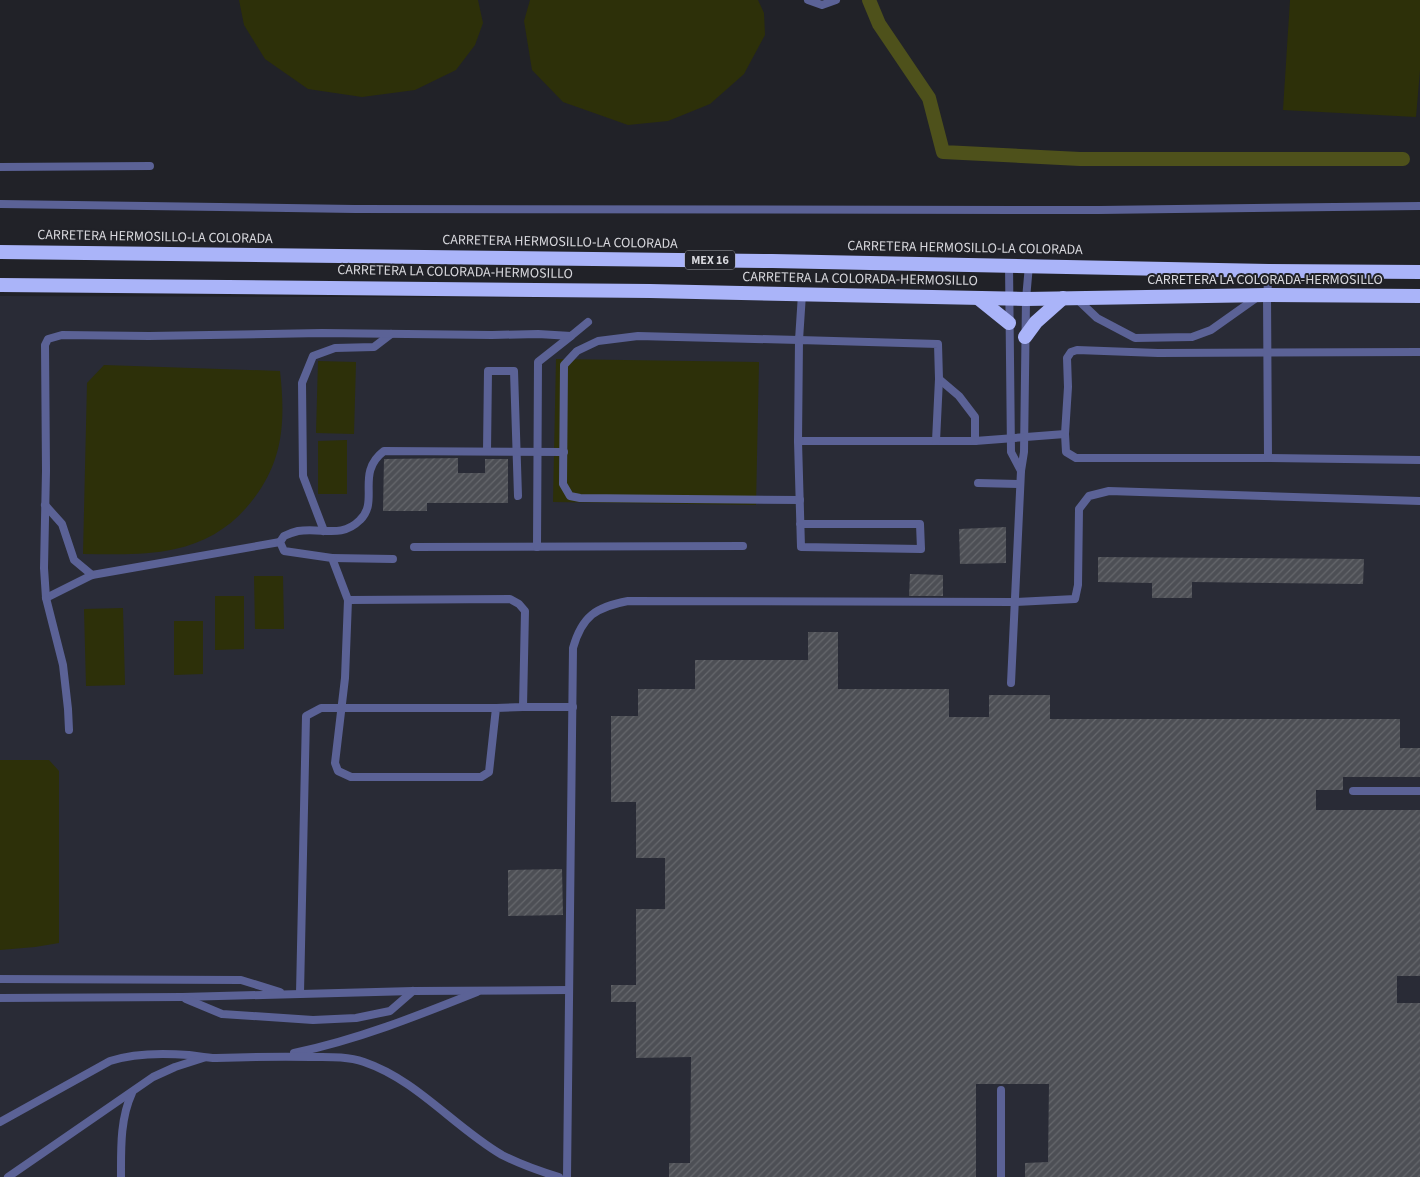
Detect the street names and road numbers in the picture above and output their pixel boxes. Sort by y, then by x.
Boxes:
street label: CARRETERA HERMOSILLO-LA COLORADA [37,225,273,249]
street label: CARRETERA HERMOSILLO-LA COLORADA [442,230,678,254]
street label: CARRETERA HERMOSILLO-LA COLORADA [847,236,1083,260]
road number: MEX 16 [685,250,735,270]
street label: CARRETERA LA COLORADA-HERMOSILLO [337,260,573,284]
street label: CARRETERA LA COLORADA-HERMOSILLO [742,267,978,291]
street label: CARRETERA LA COLORADA-HERMOSILLO [1147,270,1383,290]

